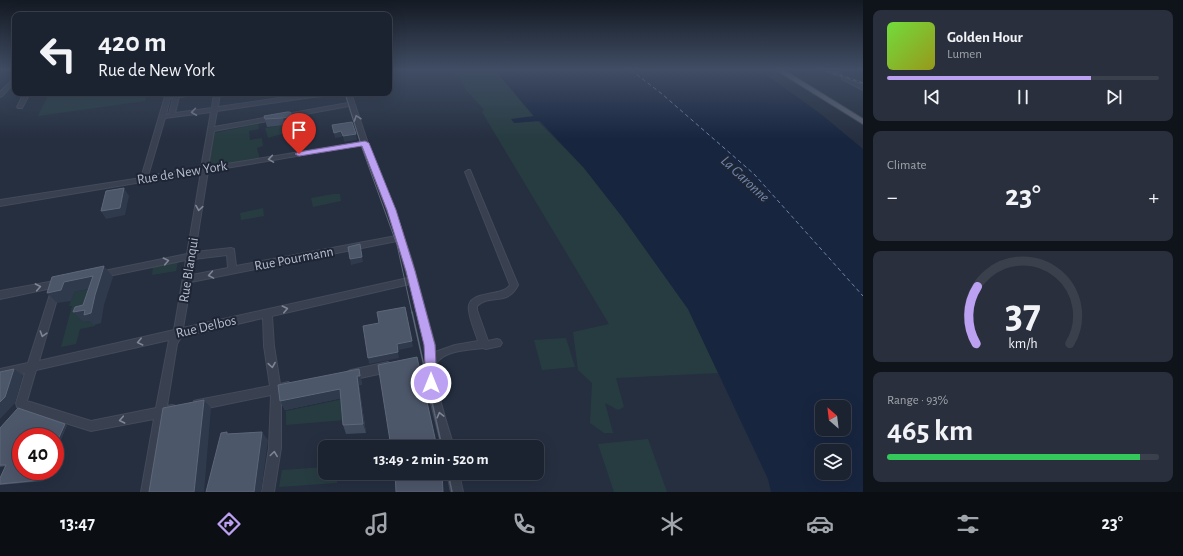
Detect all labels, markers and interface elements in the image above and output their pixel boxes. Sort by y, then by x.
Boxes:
icon: left [32,28,84,80]
text: 420 m [98,29,167,57]
text: Golden Hour [947,30,1023,45]
text: Lumen [947,48,982,61]
text: Rue de New York [98,62,215,80]
icon: previous [921,86,943,108]
icon: pause [1012,86,1034,108]
icon: next [1103,86,1125,108]
one-way arrow [190,107,197,116]
pin [282,113,316,154]
one-way arrow [353,114,361,121]
icon: arrive [288,119,310,141]
water label: La Garonne [718,153,772,205]
one-way arrow [268,154,274,162]
street label: Rue de New York [136,159,229,187]
text: Climate [887,159,926,172]
text: 23° [1005,181,1041,211]
text: − [887,186,898,208]
text: + [1148,186,1159,208]
one-way arrow [195,205,204,211]
street label: Rue Blanqui [177,237,201,303]
street label: Rue Pourmann [253,244,335,274]
one-way arrow [162,258,169,266]
one-way arrow [208,270,214,279]
one-way arrow [35,284,41,292]
text: 37 [1005,294,1041,335]
one-way arrow [281,306,288,314]
street label: Rue Delbos [174,313,238,341]
one-way arrow [39,330,47,337]
text: km/h [1008,337,1038,351]
one-way arrow [137,338,143,346]
one-way arrow [268,362,276,368]
position arrow [410,362,452,404]
text: Range · 93% [887,394,948,407]
north arrow [815,400,851,436]
map controls [815,400,851,480]
one-way arrow [436,412,444,418]
one-way arrow [119,415,125,424]
text: 465 km [887,416,973,446]
speed limit sign: 40 [12,428,64,480]
button: layers [815,444,851,480]
one-way arrow [269,450,278,457]
text: 13:49 · 2 min · 520 m [373,452,489,467]
icon: directions [215,510,243,538]
icon: music [363,510,391,538]
icon: phone [510,510,538,538]
icon: climate [658,510,686,538]
icon: car [806,510,834,538]
icon: filters [954,510,982,538]
text: 13:47 [60,515,95,533]
text: 23° [1102,515,1123,533]

